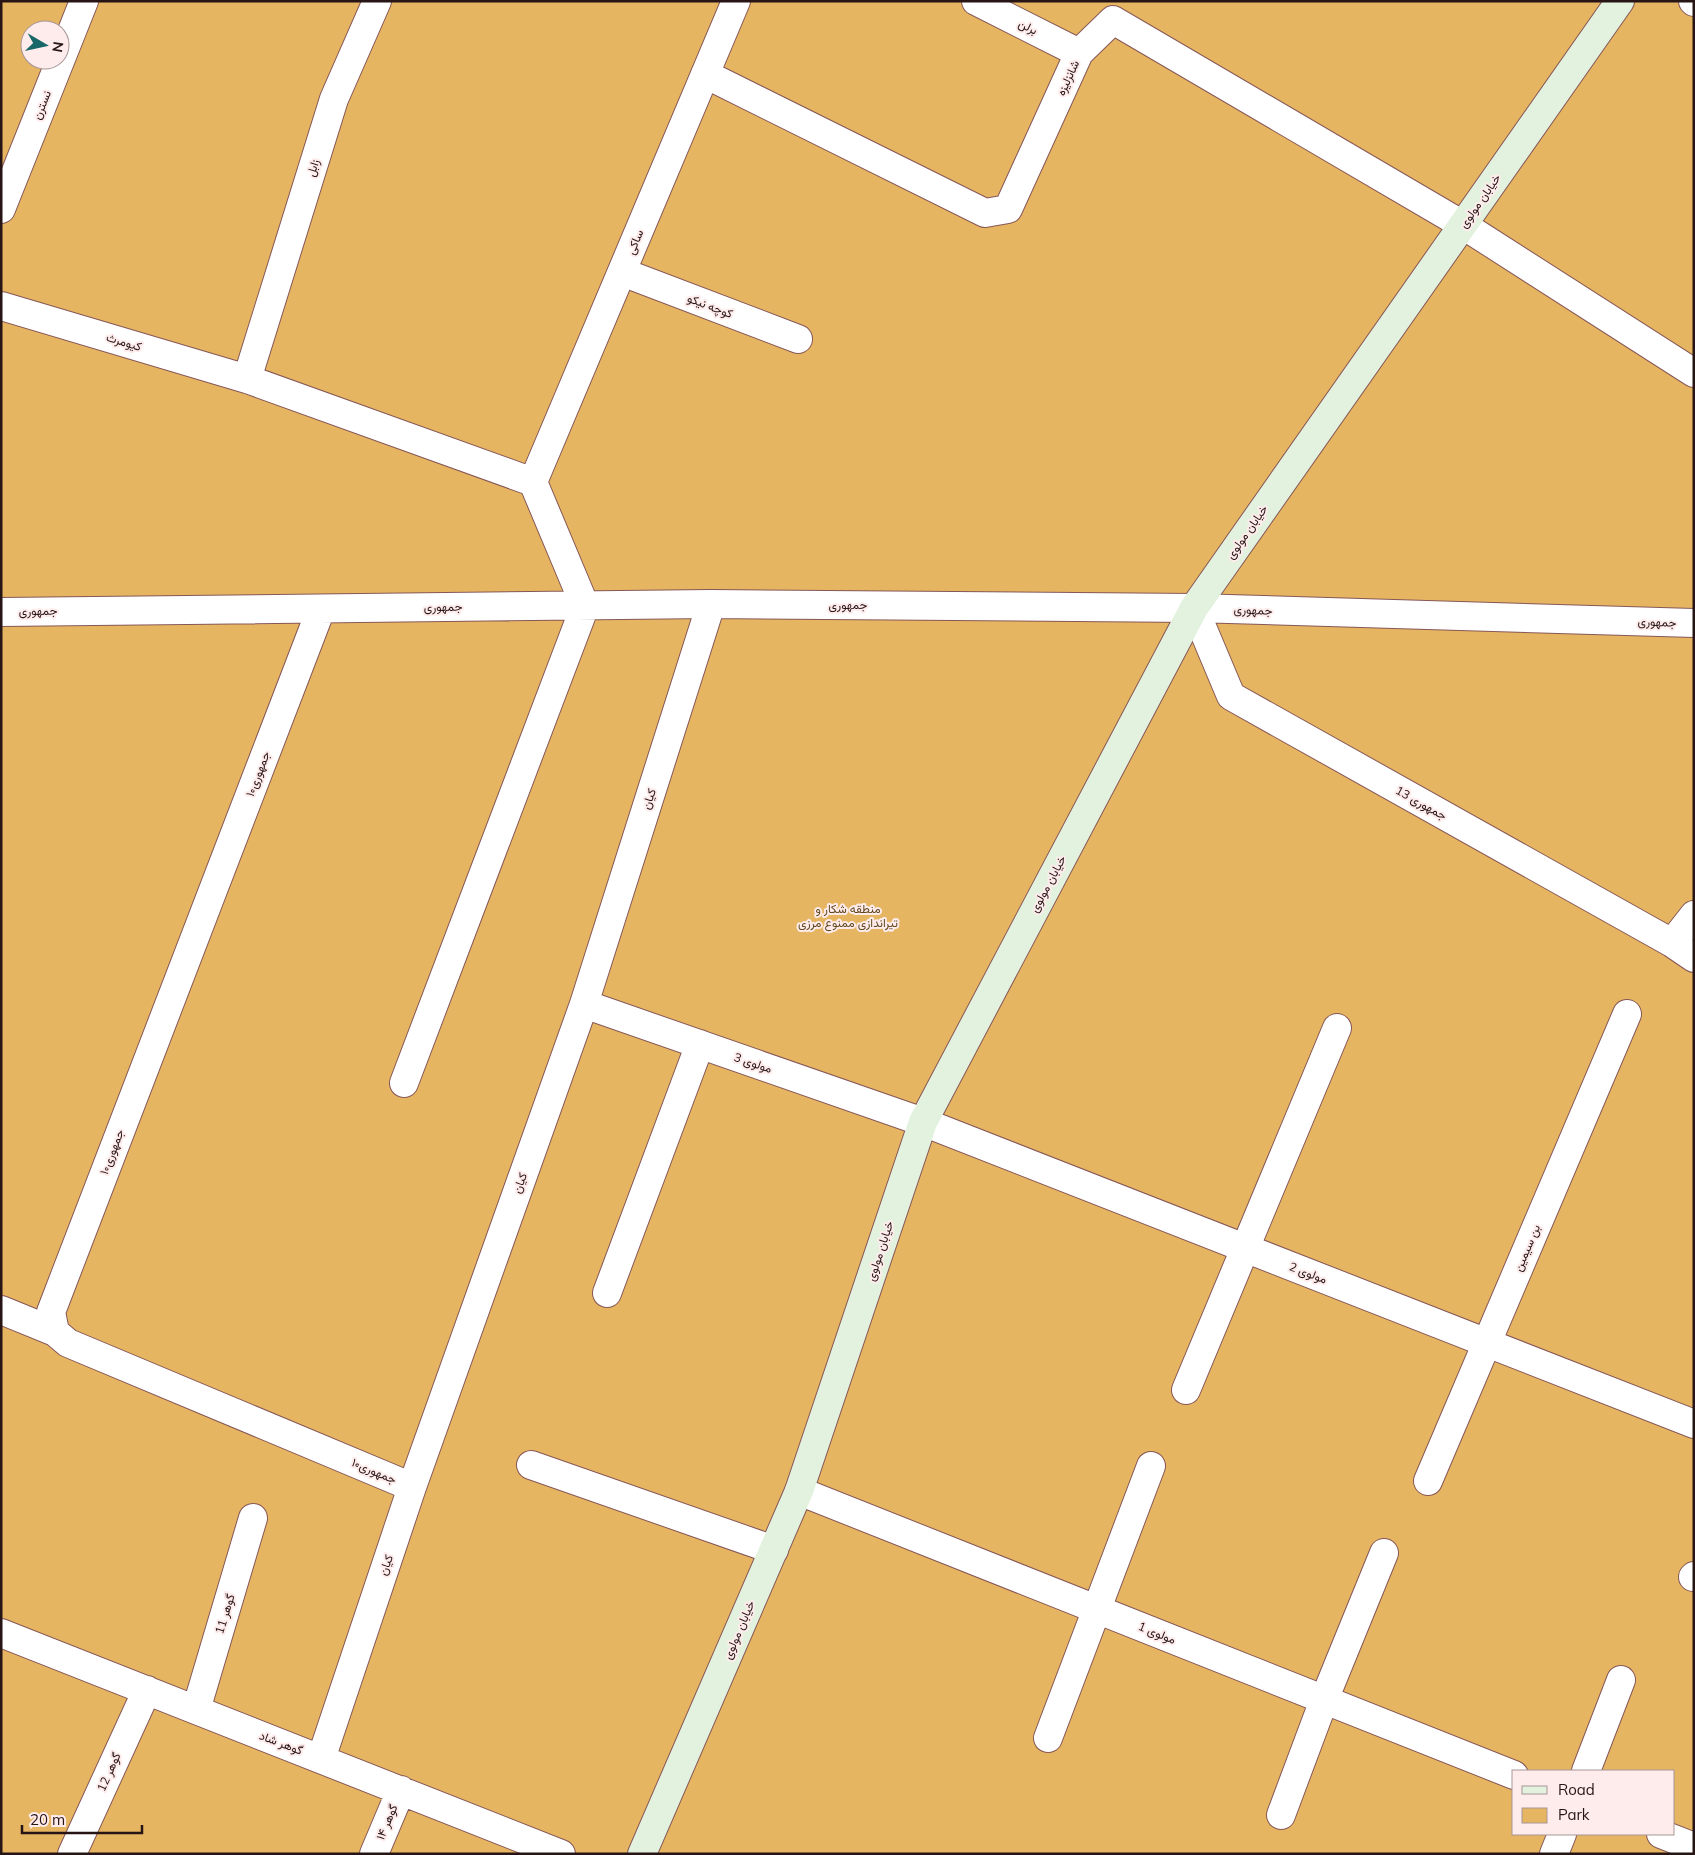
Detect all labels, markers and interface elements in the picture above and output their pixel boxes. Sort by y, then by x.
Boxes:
street label: برلن [1016,16,1040,38]
north arrow [20,20,70,70]
text: N [48,40,68,54]
street label: شانزلیزه [1053,58,1083,98]
street label: نسترن [29,88,55,122]
street label: زابل [303,157,323,179]
street label: خیابان مولوی [1456,171,1504,231]
street label: ساکی [623,227,647,257]
street label: کوچه نیکو [685,290,735,322]
street label: کیومرث [104,329,144,355]
street label: خیابان مولوی [1223,502,1271,562]
street label: جمهوری [829,597,867,613]
street label: جمهوری [423,599,463,615]
street label: جمهوری [1233,601,1273,619]
street label: جمهوری [18,603,58,619]
street label: جمهوری [1637,613,1677,631]
street label: جمهوری۱۰ [242,749,274,799]
street label: جمهوری 13 [1392,782,1450,824]
street label: کیان [638,787,659,811]
street label: خیابان مولوی [1026,853,1070,915]
park label: منطقه شکار و تیراندازی ممنوع مرزی [798,901,898,932]
street label: مولوی 3 [732,1049,774,1077]
street label: جمهوری۱۰ [96,1127,128,1177]
street label: کیان [509,1170,530,1195]
street label: خیابان مولوی [863,1219,897,1283]
street label: بن سیمین [1510,1222,1544,1274]
street label: مولوی 2 [1287,1258,1329,1288]
street label: جمهوری۱۰ [349,1454,399,1488]
street label: کیان [375,1552,396,1577]
street label: گوهر 11 [211,1592,239,1636]
street label: خیابان مولوی [719,1598,759,1662]
street label: مولوی 1 [1136,1618,1178,1648]
street label: گوهر شاد [257,1727,305,1759]
street label: گوهر 12 [93,1750,125,1794]
legend [1512,1770,1675,1835]
text: Road [1558,1780,1595,1799]
scale bar [22,1802,142,1834]
street label: گوهر ۱۴ [372,1802,402,1842]
text: Park [1558,1805,1590,1824]
text: 20 m [30,1810,65,1829]

